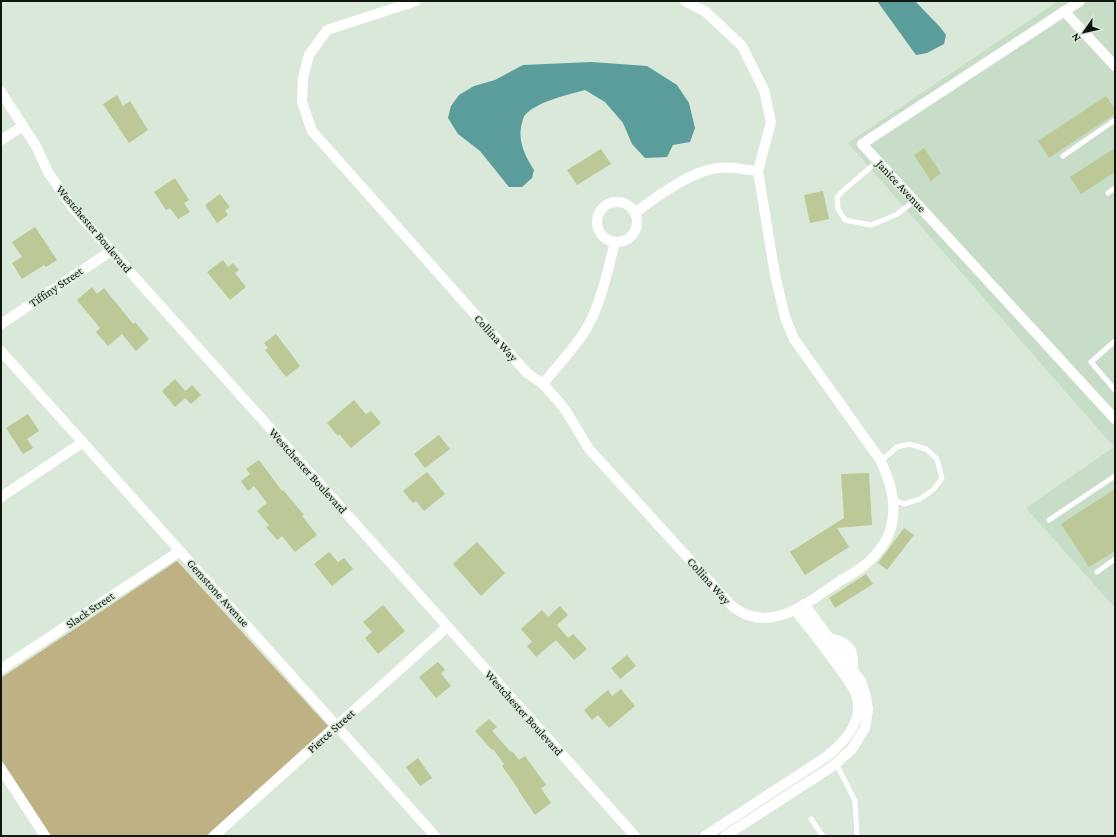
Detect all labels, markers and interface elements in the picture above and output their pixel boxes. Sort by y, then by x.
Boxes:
north arrow [1064,12,1104,52]
text: N [1068,31,1083,44]
street label: Janice Avenue [873,156,929,215]
street label: Westchester Boulevard [53,182,135,276]
street label: Tiffiny Street [26,263,86,310]
street label: Collina Way [471,312,521,365]
street label: Westchester Boulevard [266,425,350,517]
street label: Collina Way [684,555,734,608]
street label: Gemstone Avenue [184,556,252,630]
street label: Slack Street [63,588,118,631]
street label: Westchester Boulevard [482,667,566,759]
street label: Pierce Street [304,705,358,756]

